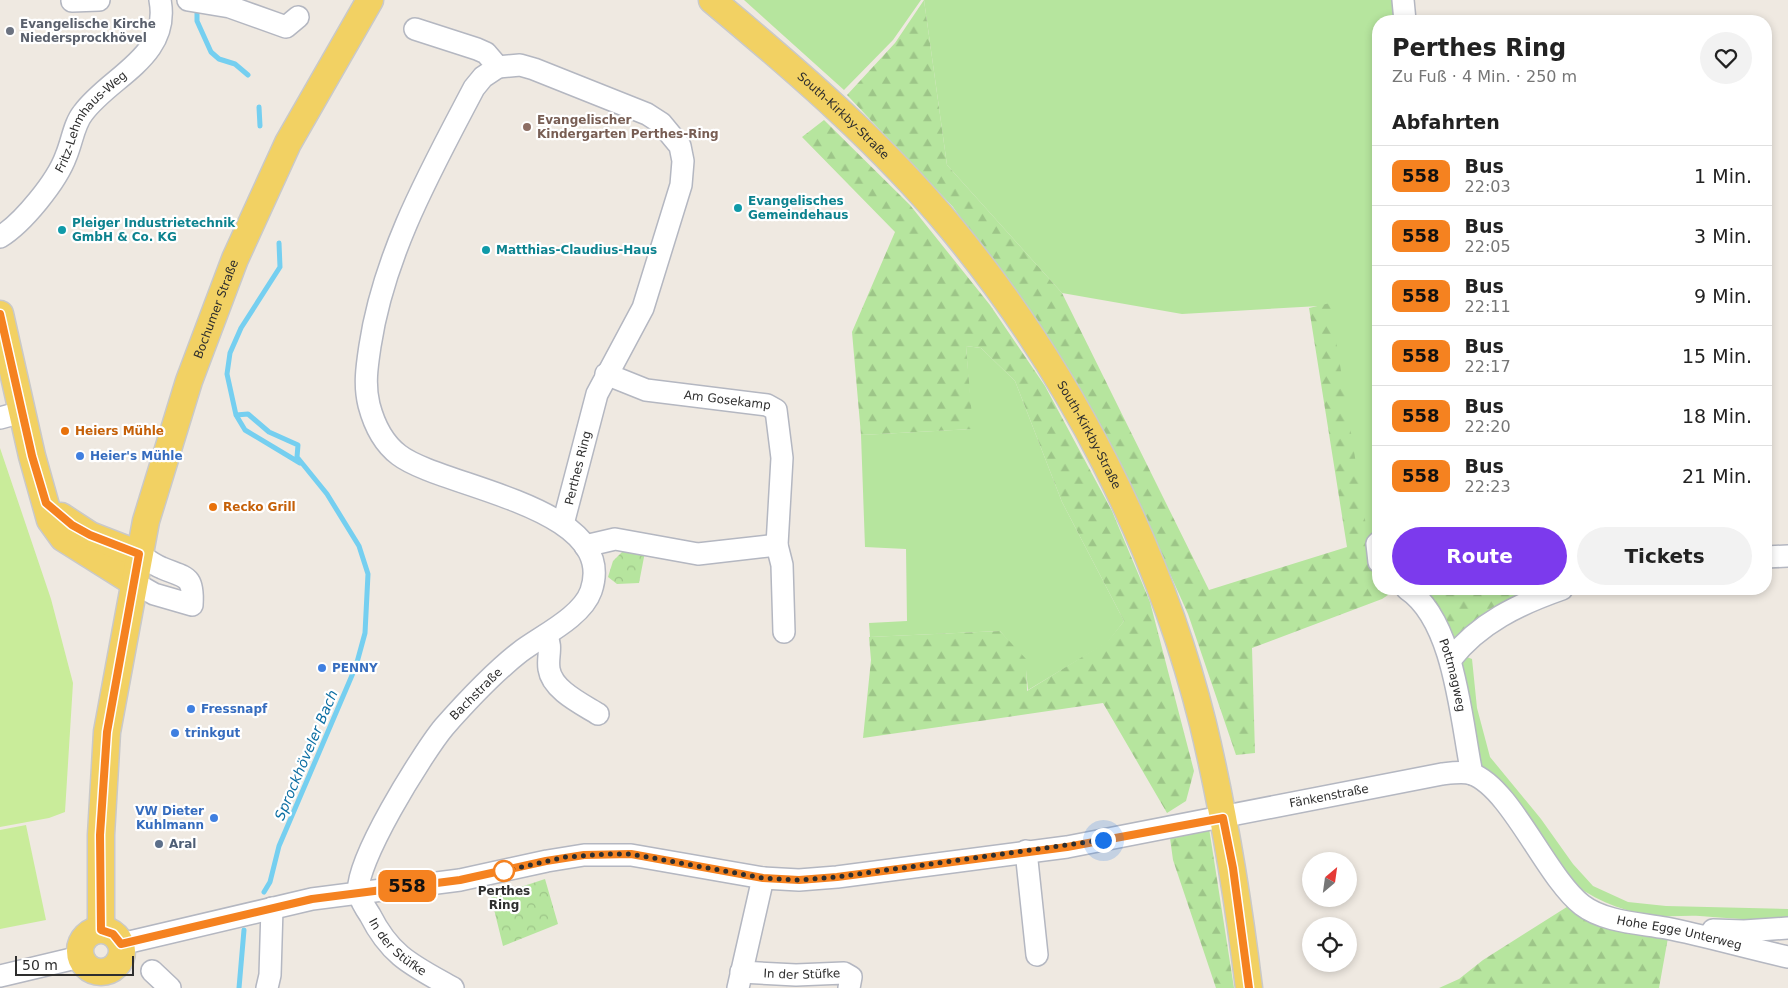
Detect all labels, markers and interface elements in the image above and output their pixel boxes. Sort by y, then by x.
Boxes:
place label: Evangelische Kirche Niedersprockhövel [20,17,156,45]
marker: Evangelische Kirche Niedersprockhövel [4,25,16,37]
button: heart [1700,32,1752,84]
text: Perthes Ring [1392,34,1566,62]
text: Zu Fuß · 4 Min. · 250 m [1392,67,1577,86]
street label: Fritz-Lehmhaus-Weg [52,68,129,175]
street label: South-Kirkby-Straße [795,69,892,162]
text: Abfahrten [1392,111,1500,133]
place label: Evangelischer Kindergarten Perthes-Ring [537,113,719,141]
marker: Evangelischer Kindergarten Perthes-Ring [521,121,533,133]
text: Bus [1465,155,1504,177]
text: 558 [1402,165,1440,186]
text: 1 Min. [1694,165,1752,187]
text: 22:03 [1465,177,1511,196]
place label: Evangelisches Gemeindehaus [748,194,848,222]
marker: Evangelisches Gemeindehaus [732,202,744,214]
text: Bus [1465,215,1504,237]
place label: Pleiger Industrietechnik GmbH & Co. KG [72,216,236,244]
marker: Pleiger Industrietechnik GmbH & Co. KG [56,224,68,236]
text: 558 [1402,225,1440,246]
text: 3 Min. [1694,225,1752,247]
text: 22:05 [1465,237,1511,256]
place label: Matthias-Claudius-Haus [496,243,657,257]
marker: Matthias-Claudius-Haus [480,244,492,256]
street label: Bochumer Straße [191,258,241,361]
text: Bus [1465,275,1504,297]
text: 558 [1402,285,1440,306]
text: 9 Min. [1694,285,1752,307]
text: 22:11 [1465,297,1511,316]
text: Bus [1465,335,1504,357]
text: 558 [1402,345,1440,366]
text: 15 Min. [1682,345,1752,367]
text: 22:17 [1465,357,1511,376]
street label: South-Kirkby-Straße [1054,378,1124,491]
street label: Am Gosekamp [683,388,772,412]
text: Bus [1465,395,1504,417]
text: 558 [1402,405,1440,426]
text: 18 Min. [1682,405,1752,427]
text: 22:20 [1465,417,1511,436]
place label: Heiers Mühle [75,424,164,438]
marker: Heiers Mühle [59,425,71,437]
street label: Perthes Ring [562,430,594,506]
place label: Heier's Mühle [90,449,183,463]
marker: Heier's Mühle [74,450,86,462]
text: Bus [1465,455,1504,477]
text: 558 [1402,465,1440,486]
text: 21 Min. [1682,465,1752,487]
text: 22:23 [1465,477,1511,496]
place label: Recko Grill [223,500,296,514]
marker: Recko Grill [207,501,219,513]
button: Route [1392,527,1567,585]
button: Tickets [1577,527,1752,585]
street label: Pottmagweg [1436,637,1468,713]
place label: PENNY [332,661,378,675]
marker: PENNY [316,662,328,674]
street label: Bachstraße [447,665,505,723]
water label: Sprockhöveler Bach [271,688,341,822]
place label: Fressnapf [201,702,268,716]
marker: Fressnapf [185,703,197,715]
place label: trinkgut [185,726,240,740]
marker: trinkgut [169,727,181,739]
street label: Fänkenstraße [1288,781,1370,811]
place label: VW Dieter Kuhlmann [135,804,204,832]
marker: VW Dieter Kuhlmann [208,812,220,824]
your location [1091,828,1116,853]
place label: Aral [169,837,196,851]
marker: Aral [153,838,165,850]
north arrow [1302,852,1358,908]
map controls [1302,852,1357,972]
marker: Perthes Ring [493,860,515,882]
line badge: 558 [378,870,436,902]
text: 558 [388,875,426,896]
place label: Perthes Ring [478,884,530,912]
street label: Hohe Egge Unterweg [1615,913,1743,953]
street label: In der Stüfke [366,916,429,979]
button: locate [1302,917,1357,972]
scale bar [15,953,134,976]
text: 50 m [22,957,58,973]
street label: In der Stüfke [763,966,841,982]

